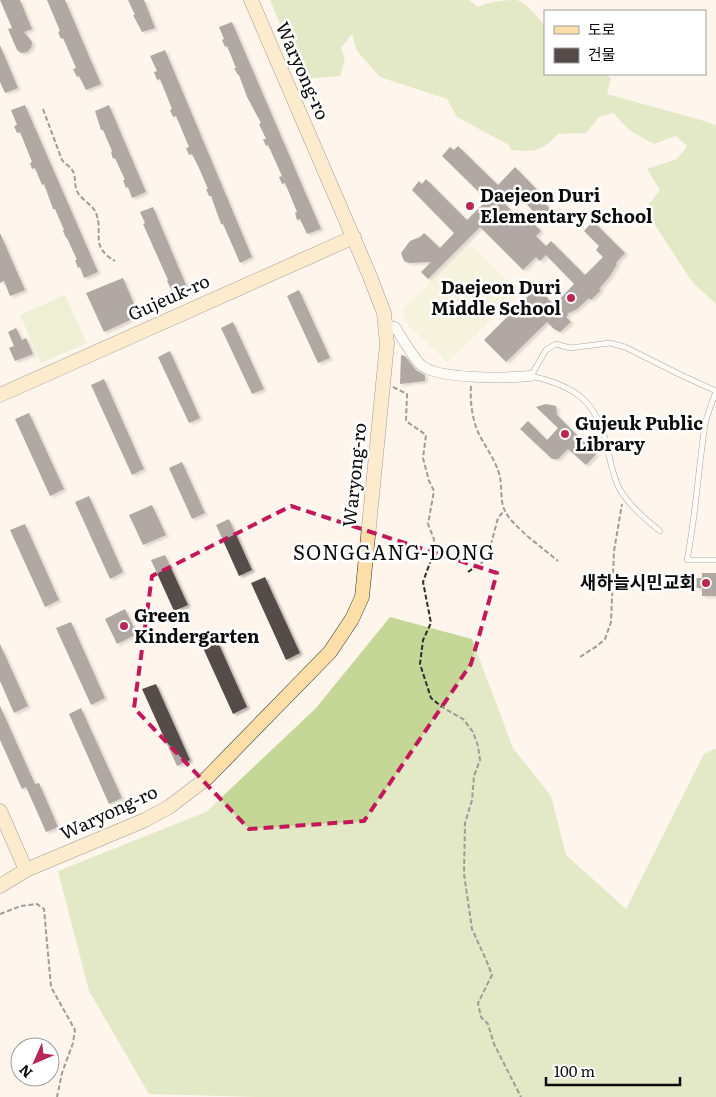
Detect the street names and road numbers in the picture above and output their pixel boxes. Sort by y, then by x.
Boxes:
street label: Waryong-ro [270,17,337,124]
street label: Gujeuk-ro [123,267,214,327]
street label: Waryong-ro [335,421,372,528]
street label: Waryong-ro [55,777,162,846]

